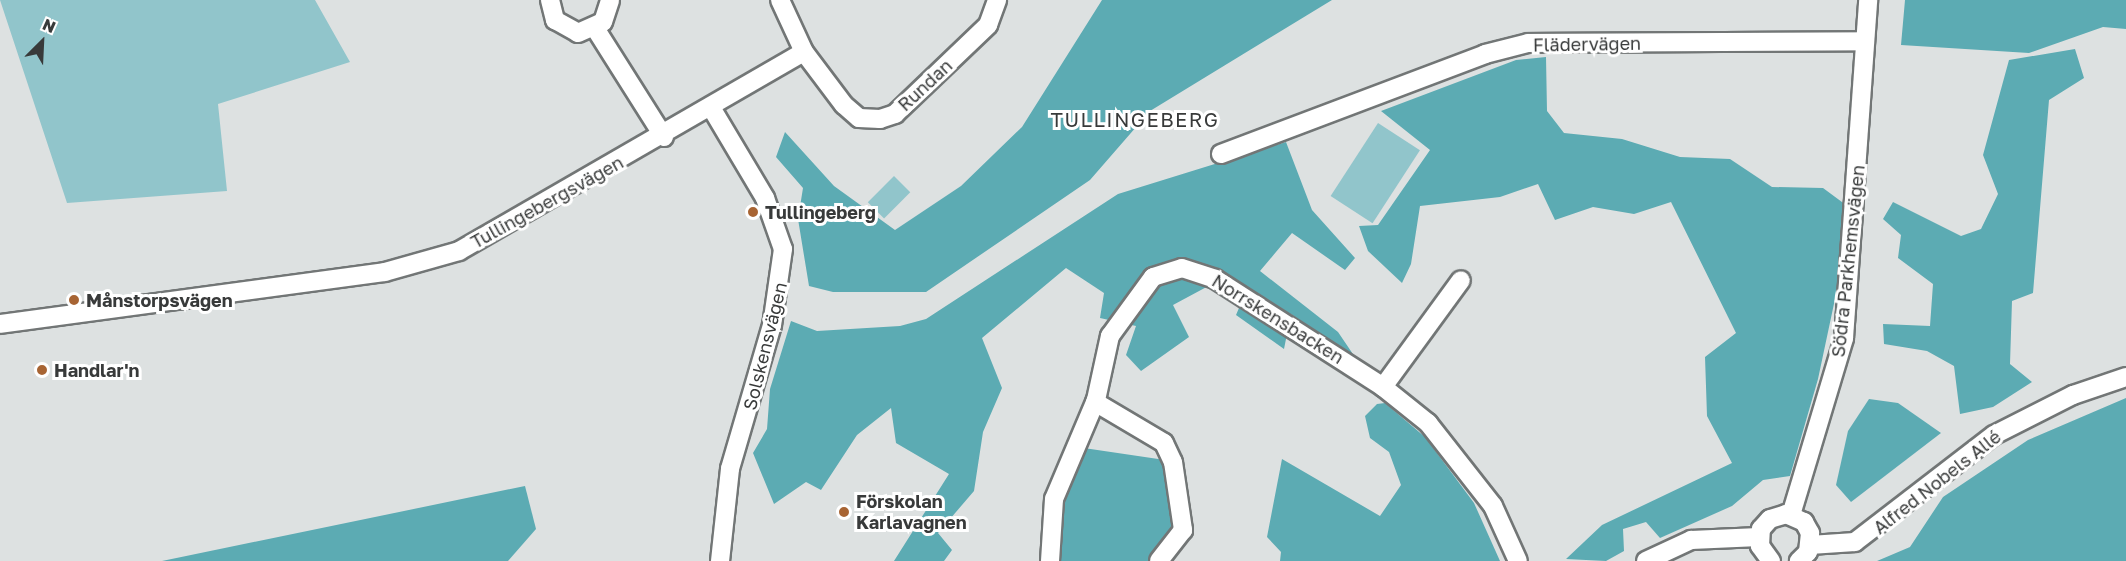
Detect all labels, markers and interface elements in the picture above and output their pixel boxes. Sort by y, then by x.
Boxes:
north arrow [12,12,72,72]
text: N [40,14,59,37]
street label: Flädervägen [1533,32,1641,56]
street label: Rundan [893,55,957,115]
district label: TULLINGEBERG [1051,107,1219,131]
street label: Tullingebergsvägen [467,151,627,253]
street label: Södra Parkhemsvägen [1827,164,1869,358]
place label: Tullingeberg [765,201,876,223]
marker: Tullingeberg [746,205,760,219]
street label: Norrskensbacken [1208,270,1348,368]
street label: Solskensvägen [739,280,791,412]
place label: Månstorpsvägen [86,289,233,311]
marker: Månstorpsvägen [67,293,81,307]
place label: Handlar'n [54,359,139,381]
marker: Handlar'n [35,363,49,377]
street label: Alfred Nobels Allé [1869,426,2005,538]
place label: Förskolan Karlavagnen [856,491,967,534]
marker: Förskolan Karlavagnen [837,505,851,519]

